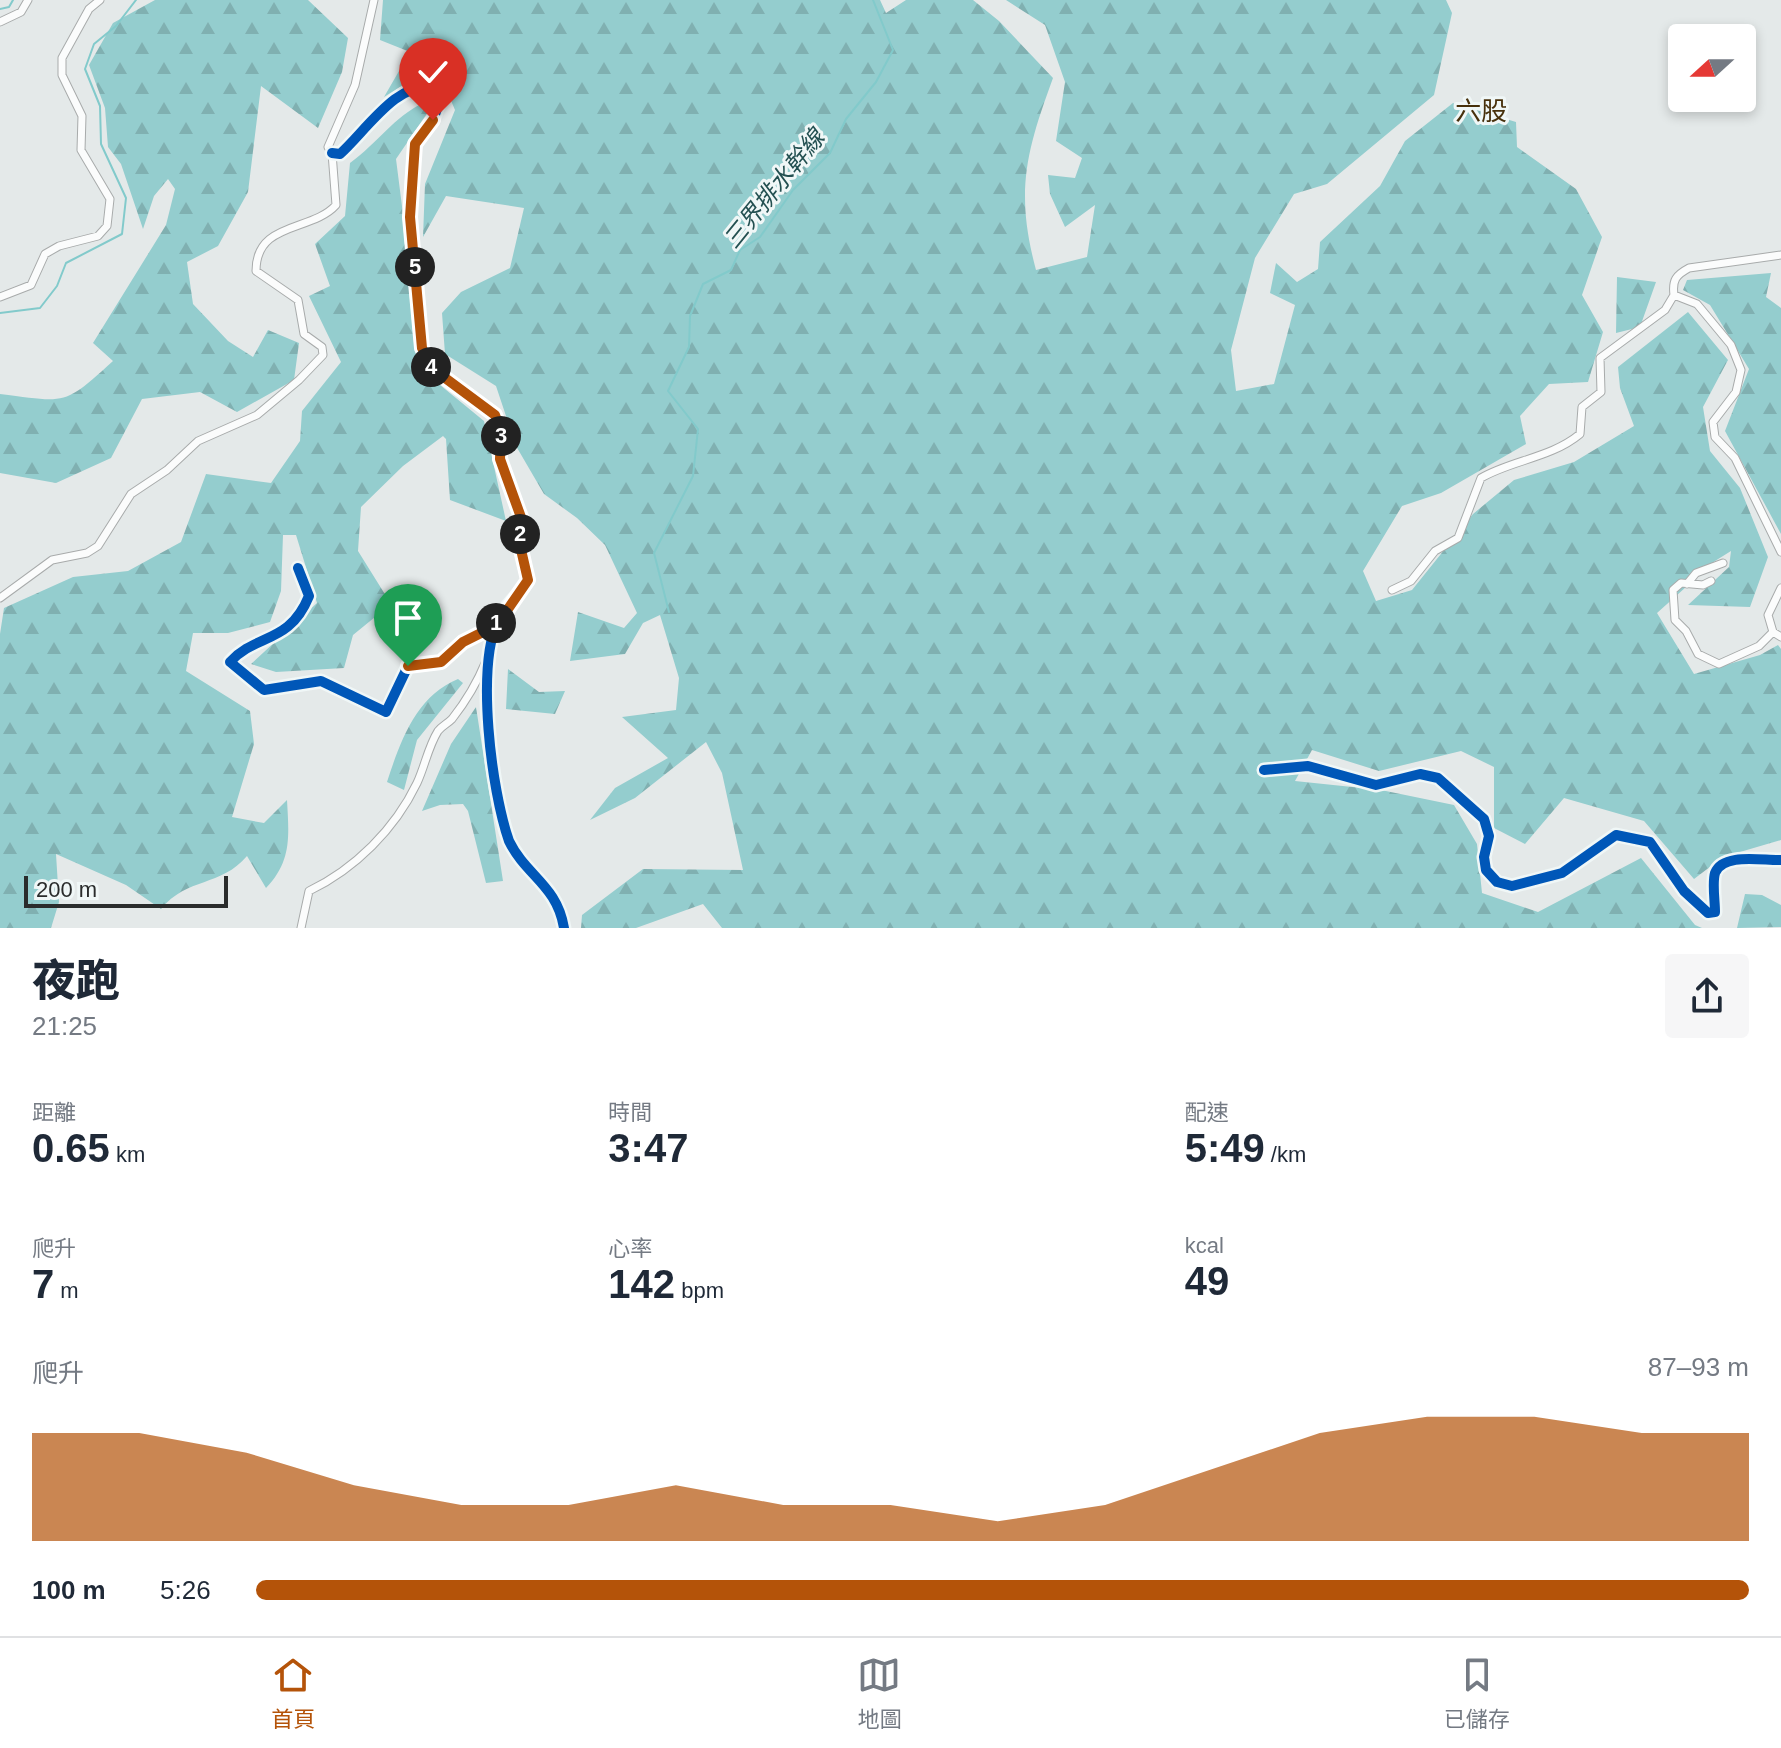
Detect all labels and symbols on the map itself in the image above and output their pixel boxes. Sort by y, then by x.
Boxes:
north arrow [1668,24,1756,112]
pin [399,38,467,120]
district label: 六股 [1455,96,1507,126]
water label: 三界排水幹線 [718,122,831,253]
pin: 5 [395,247,435,287]
pin: 4 [411,347,451,387]
pin: 3 [481,416,521,456]
pin: 2 [500,514,540,554]
pin [374,584,442,666]
pin: 1 [476,603,516,643]
scale bar [24,872,228,908]

